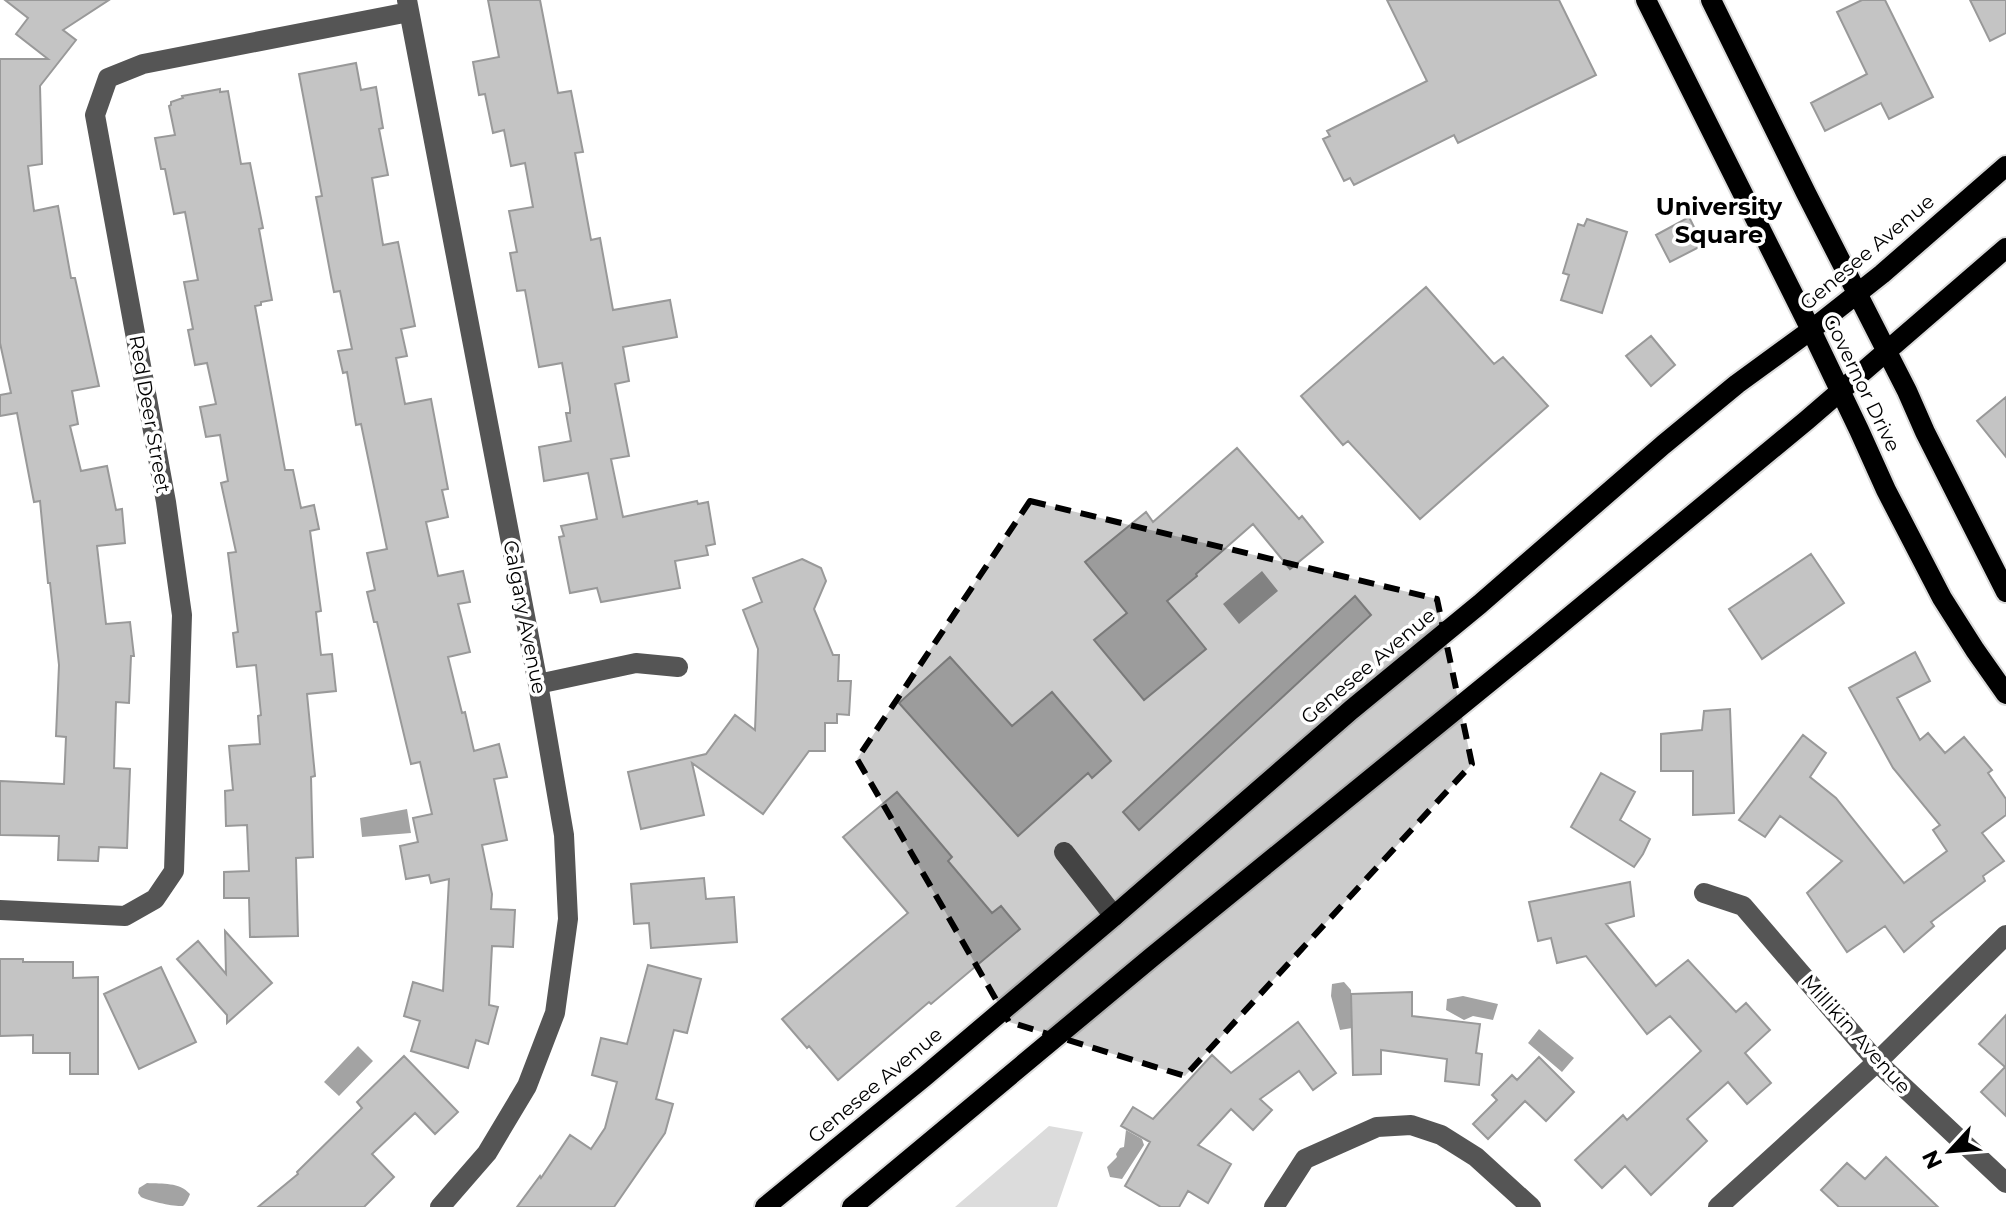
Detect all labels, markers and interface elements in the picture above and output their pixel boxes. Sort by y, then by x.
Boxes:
street label: Genesee Avenue [1795,189,1939,315]
district label: University Square [1656,192,1783,249]
street label: Governor Drive [1818,310,1906,456]
street label: Red Deer Street [124,333,176,495]
street label: Calgary Avenue [498,538,552,696]
street label: Genesee Avenue [1296,603,1440,729]
street label: Millikin Avenue [1796,969,1916,1099]
street label: Genesee Avenue [803,1022,947,1148]
north arrow [1910,1111,1990,1191]
text: N [1916,1146,1949,1173]

